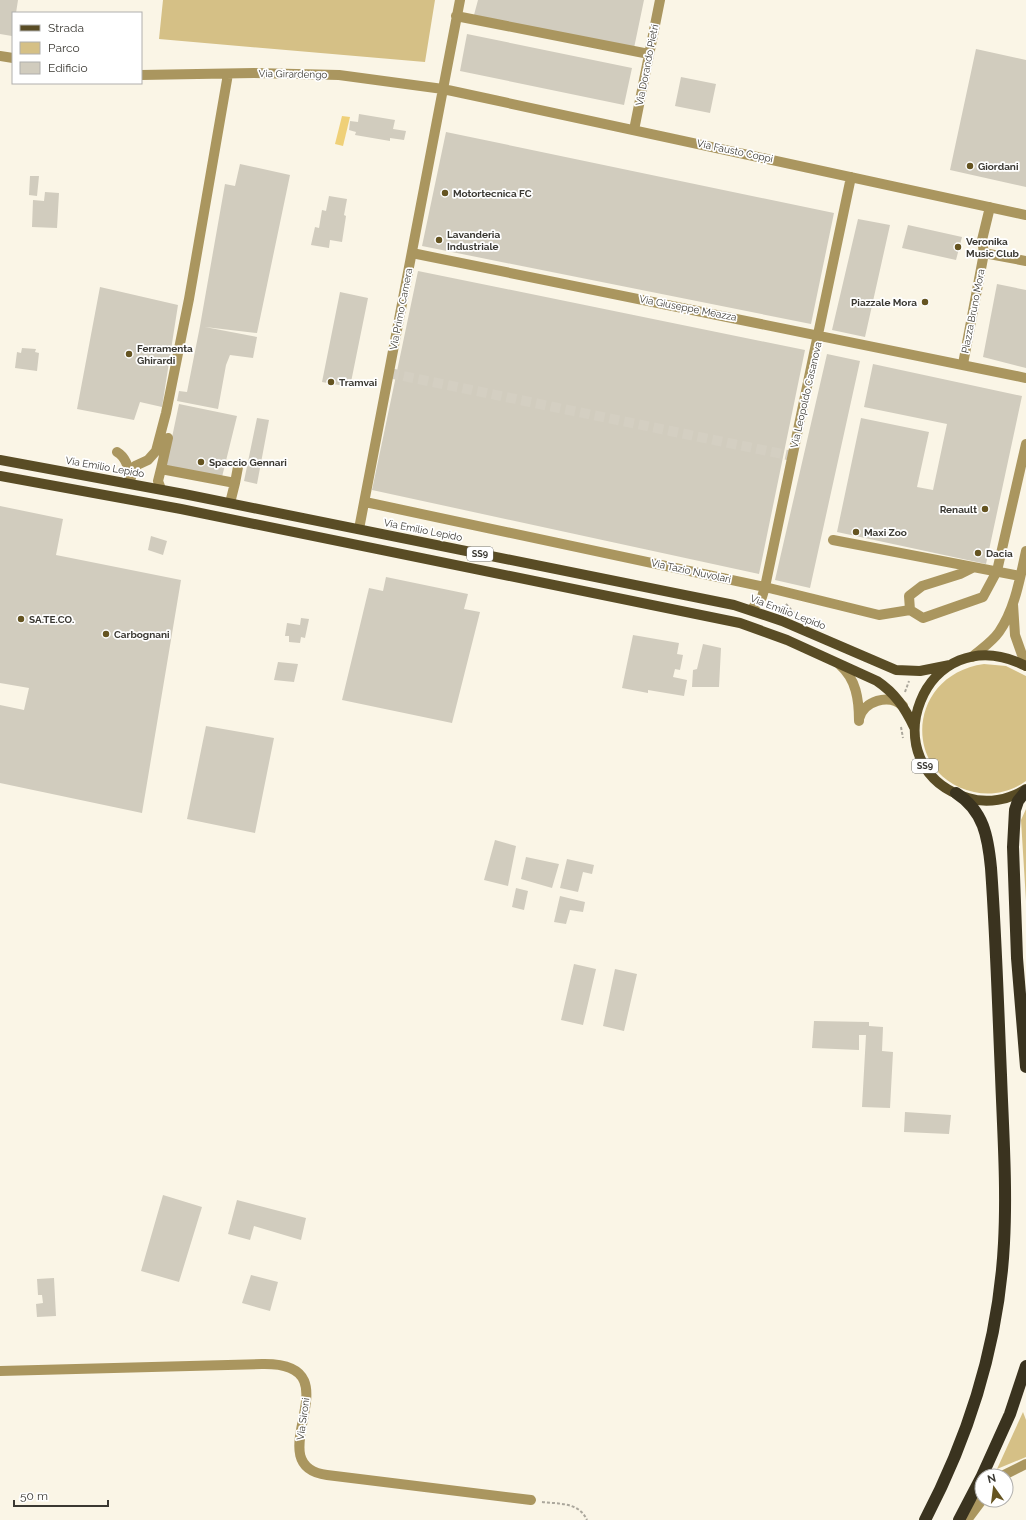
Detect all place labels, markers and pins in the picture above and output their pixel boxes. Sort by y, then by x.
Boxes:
marker: Giordani [965,161,975,171]
place label: Giordani [978,161,1018,172]
marker: Motortecnica FC [440,188,450,198]
place label: Motortecnica FC [453,188,532,199]
place label: Lavanderia Industriale [447,229,500,252]
marker: Lavanderia Industriale [434,235,444,245]
place label: Veronika Music Club [966,236,1020,259]
marker: Veronika Music Club [953,242,963,252]
place label: Piazzale Mora [851,297,917,308]
marker: Piazzale Mora [920,297,930,307]
place label: Ferramenta Ghirardi [137,343,193,366]
marker: Ferramenta Ghirardi [124,349,134,359]
marker: Tramvai [326,377,336,387]
place label: Tramvai [339,377,377,388]
marker: Spaccio Gennari [196,457,206,467]
place label: Spaccio Gennari [209,457,287,468]
place label: Renault [940,504,977,515]
marker: Renault [980,504,990,514]
marker: Maxi Zoo [851,527,861,537]
place label: Maxi Zoo [864,527,907,538]
marker: Dacia [973,548,983,558]
place label: Dacia [986,548,1013,559]
marker: SA.TE.CO. [16,614,26,624]
place label: SA.TE.CO. [29,614,74,625]
marker: Carbognani [101,629,111,639]
place label: Carbognani [114,629,170,640]

